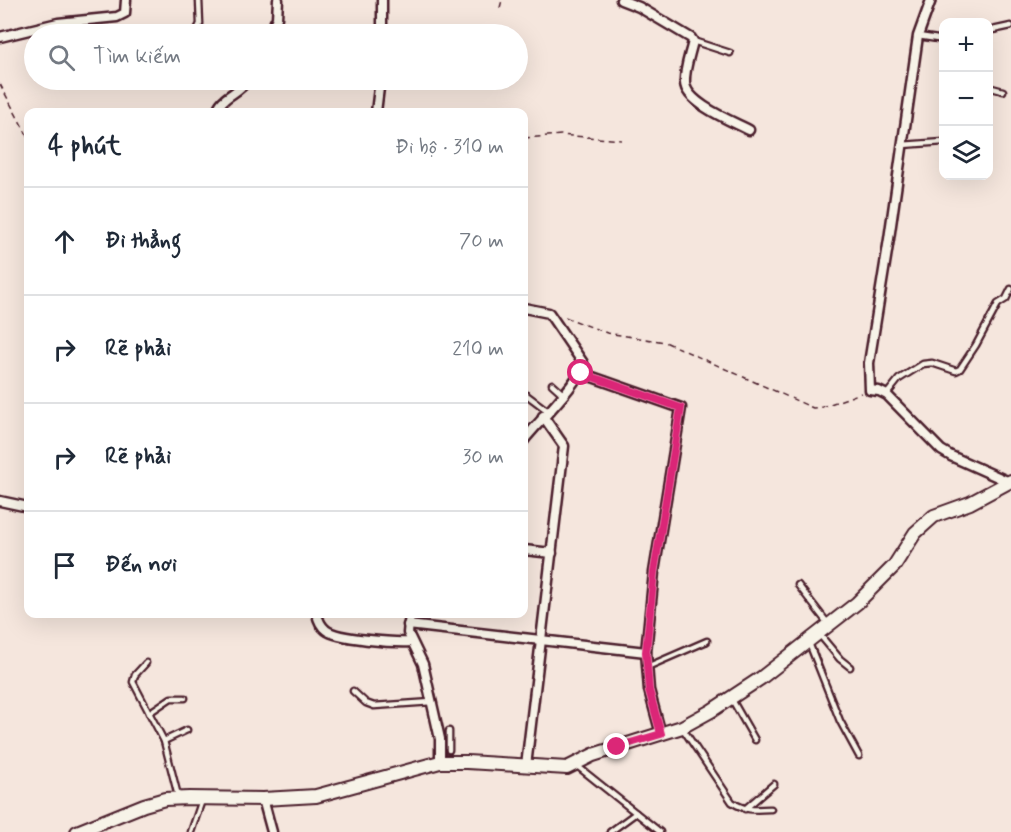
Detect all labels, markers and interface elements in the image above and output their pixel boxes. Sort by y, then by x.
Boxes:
map controls [939,18,993,180]
button: + [939,18,993,72]
search box [24,24,528,90]
icon: search [45,41,78,74]
text: Tìm kiếm [93,43,181,71]
button: − [939,72,993,126]
button: layers [939,126,993,180]
text: 4 phút [48,130,121,164]
text: Đi bộ · 310 m [395,134,504,161]
icon: ahead [48,225,81,258]
text: Đi thẳng [105,227,181,255]
text: 70 m [459,228,504,255]
icon: right [48,333,81,366]
text: Rẽ phải [105,335,171,363]
text: 210 m [452,336,504,363]
route start [567,359,593,385]
icon: right [48,441,81,474]
text: Rẽ phải [105,443,171,471]
text: 30 m [462,444,504,471]
icon: arrive [48,549,81,582]
text: Đến nơi [105,551,177,579]
route end [603,733,629,759]

